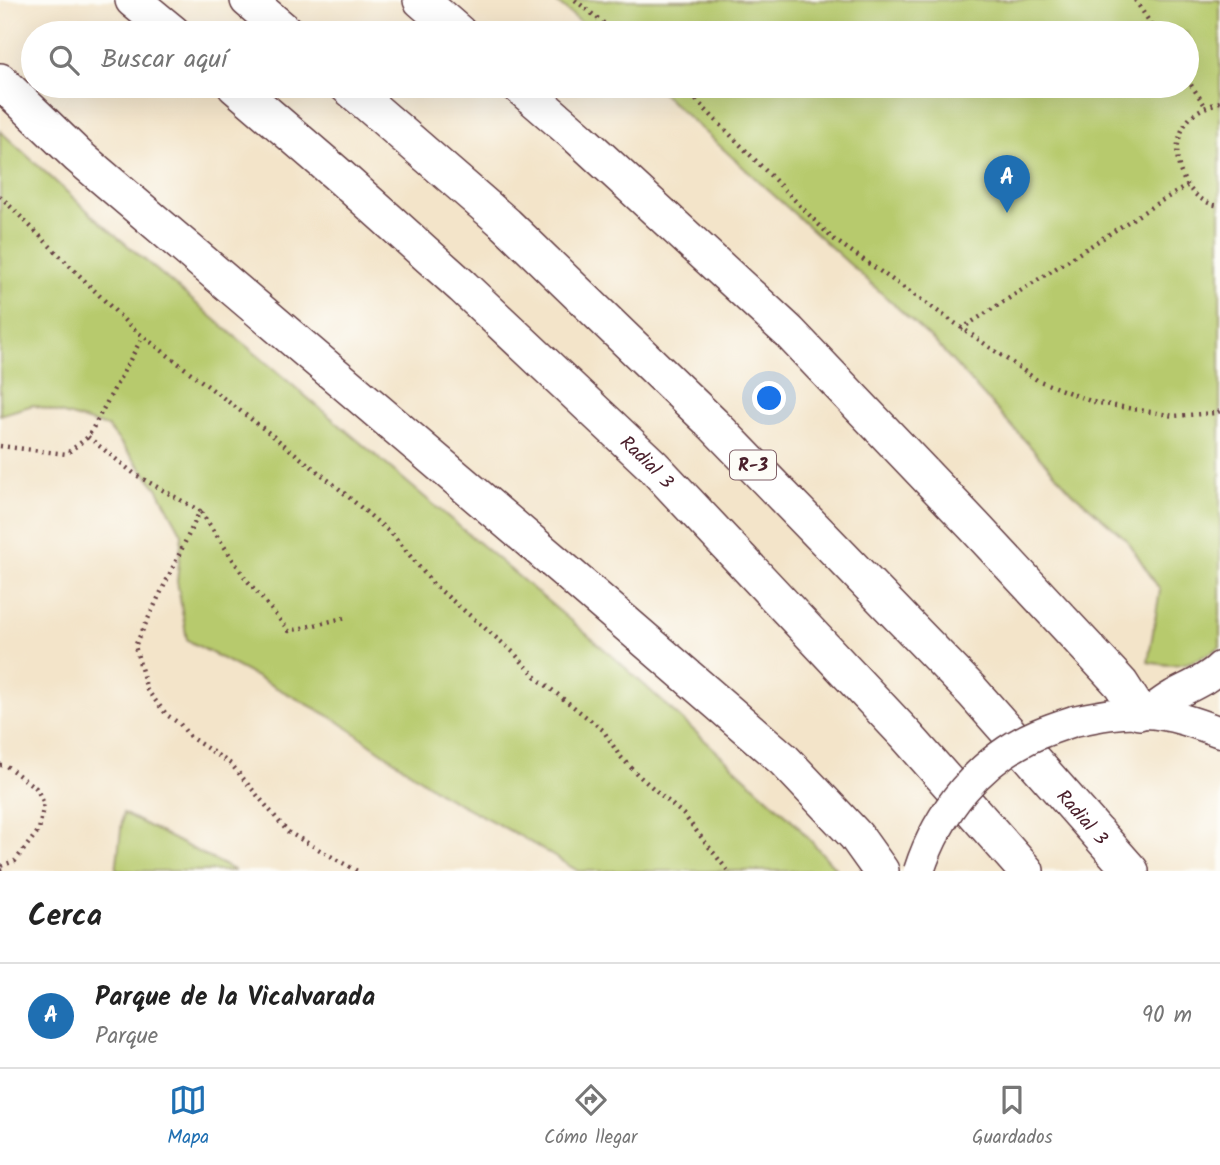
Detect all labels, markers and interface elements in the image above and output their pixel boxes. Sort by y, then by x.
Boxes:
search box [21,21,1199,98]
text: Buscar aquí [101,39,227,81]
icon: search [45,41,83,79]
pin: A [984,155,1030,213]
your location [752,381,786,415]
street label: Radial 3 [612,429,680,497]
road number: R-3 [730,450,776,480]
street label: Radial 3 [1048,783,1115,853]
text: Cerca [28,893,102,941]
text: Parque de la Vicalvarada [95,977,375,1019]
text: A [44,998,58,1034]
text: 90 m [1142,998,1192,1034]
text: Parque [95,1019,158,1055]
tab: Mapa [167,1081,209,1153]
tab: Cómo llegar [544,1081,637,1153]
tab: Guardados [972,1081,1053,1153]

